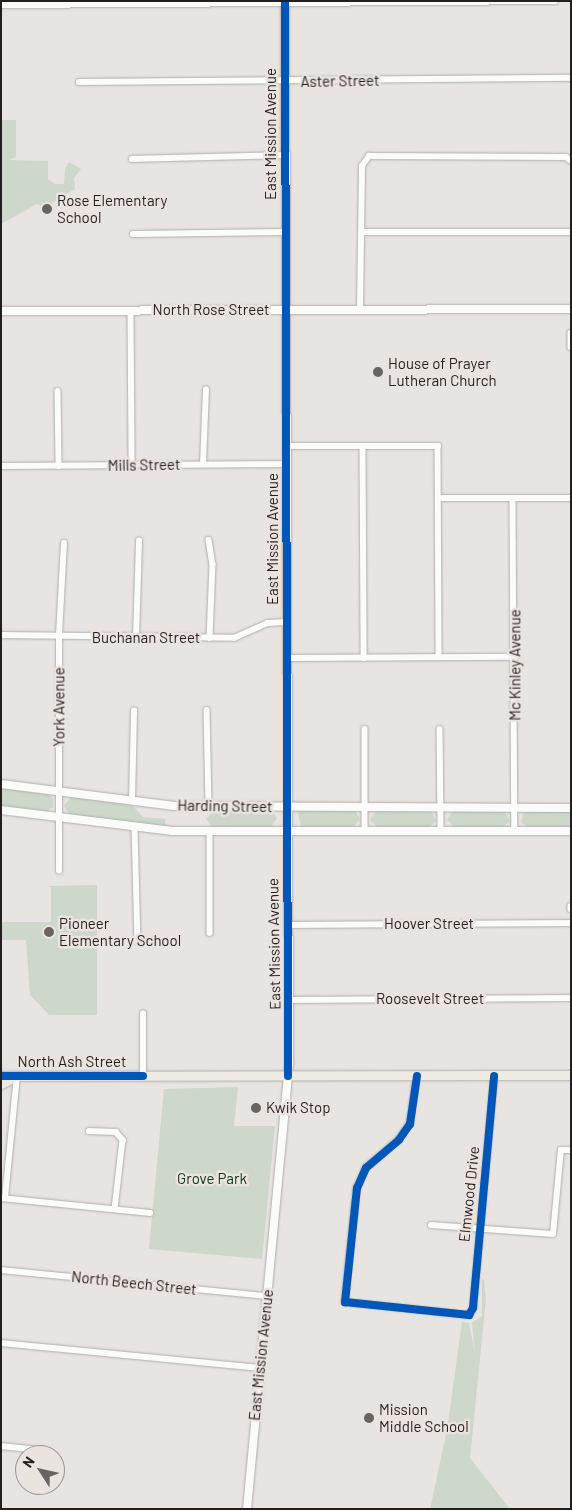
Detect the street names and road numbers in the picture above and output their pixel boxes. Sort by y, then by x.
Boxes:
street label: East Mission Avenue [262,68,280,200]
street label: Aster Street [300,71,380,91]
street label: North Rose Street [153,301,269,319]
street label: Mills Street [108,455,180,475]
street label: East Mission Avenue [264,473,282,605]
street label: Mc Kinley Avenue [506,609,524,721]
street label: Buchanan Street [92,629,200,647]
street label: York Avenue [50,667,68,747]
street label: Harding Street [177,796,273,816]
street label: East Mission Avenue [264,878,284,1010]
street label: Hoover Street [384,915,474,933]
street label: Roosevelt Street [376,990,484,1008]
street label: North Ash Street [18,1053,126,1071]
street label: Elmwood Drive [455,1145,483,1243]
street label: North Beech Street [71,1267,197,1299]
street label: East Mission Avenue [245,1288,277,1422]

